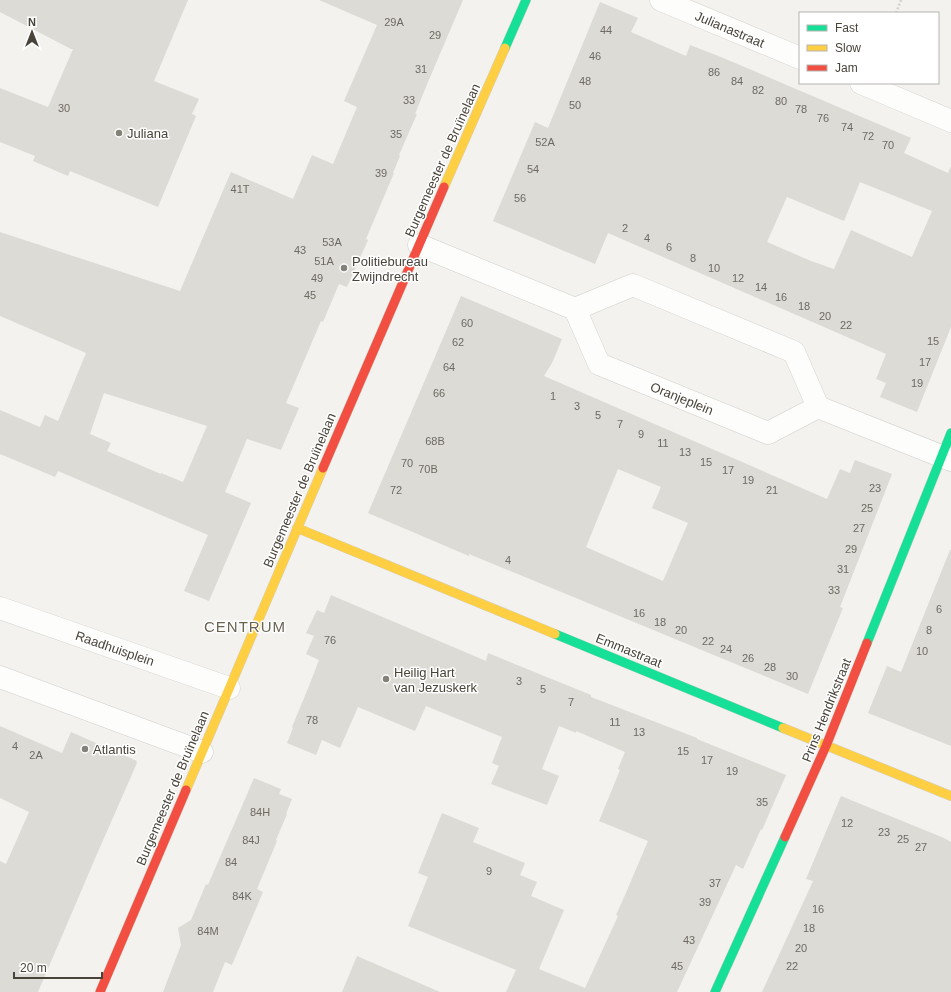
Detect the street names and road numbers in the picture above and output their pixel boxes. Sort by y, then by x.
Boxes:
street label: Julianastraat [693,8,767,51]
street label: Burgemeester de Bruïnelaan [402,81,483,239]
street label: Oranjeplein [648,379,715,418]
street label: Burgemeester de Bruïnelaan [260,411,339,570]
street label: Raadhuisplein [73,628,156,669]
street label: Emmastraat [594,630,664,671]
street label: Prins Hendrikstraat [799,656,854,764]
street label: Burgemeester de Bruïnelaan [133,709,212,868]

